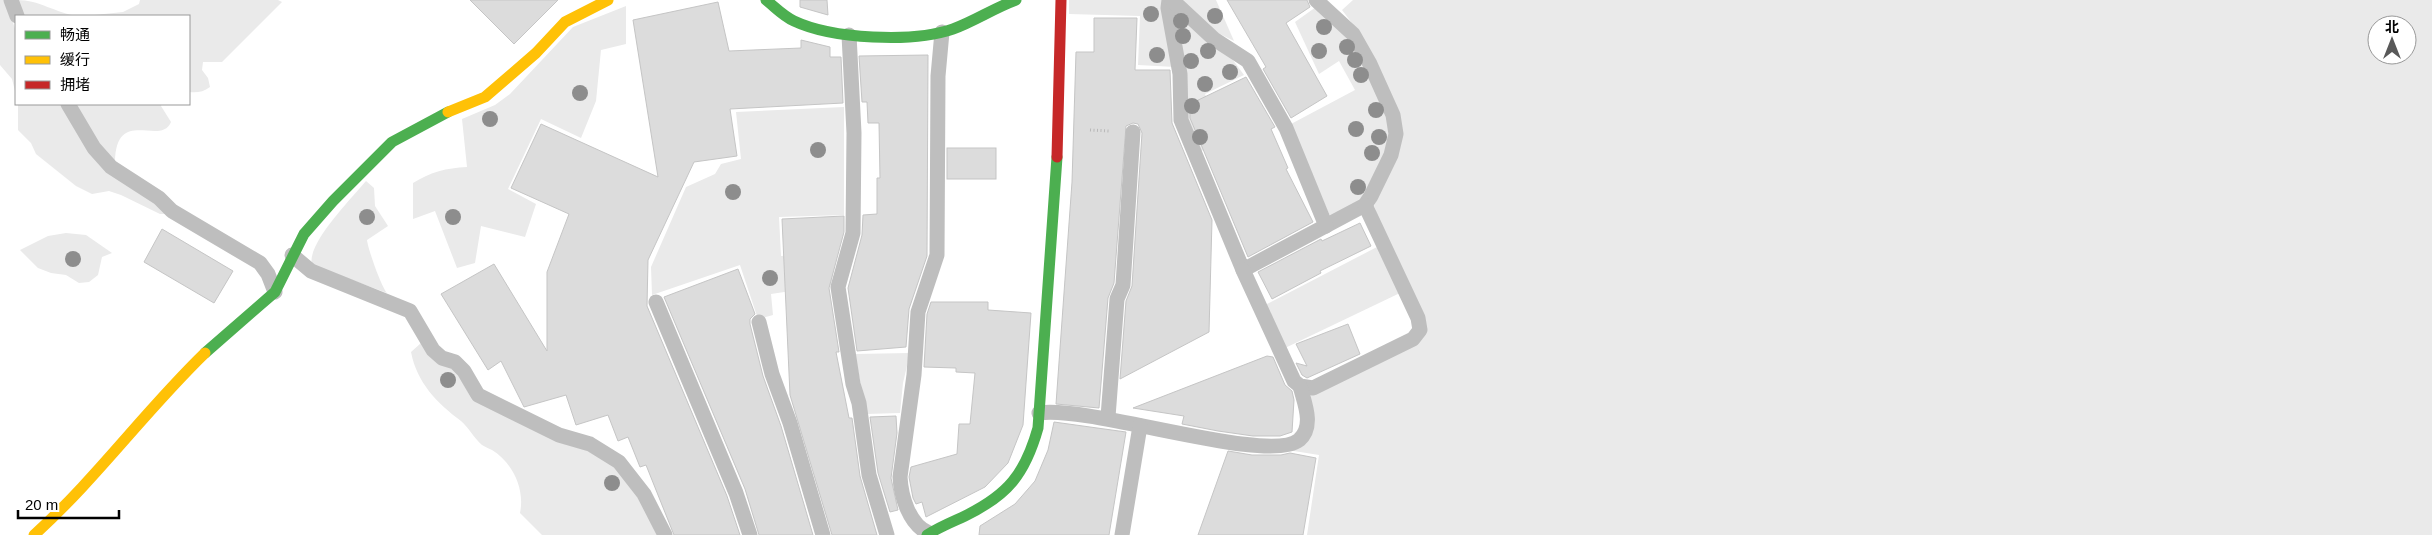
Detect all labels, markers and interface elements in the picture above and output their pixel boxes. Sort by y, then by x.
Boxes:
legend [15,15,190,105]
north arrow [2367,15,2417,65]
text: 北 [2385,19,2399,35]
text: 畅通 [60,26,90,43]
text: 缓行 [60,51,90,68]
text: 拥堵 [60,76,90,93]
scale bar [18,488,119,520]
text: 20 m [25,496,58,513]

